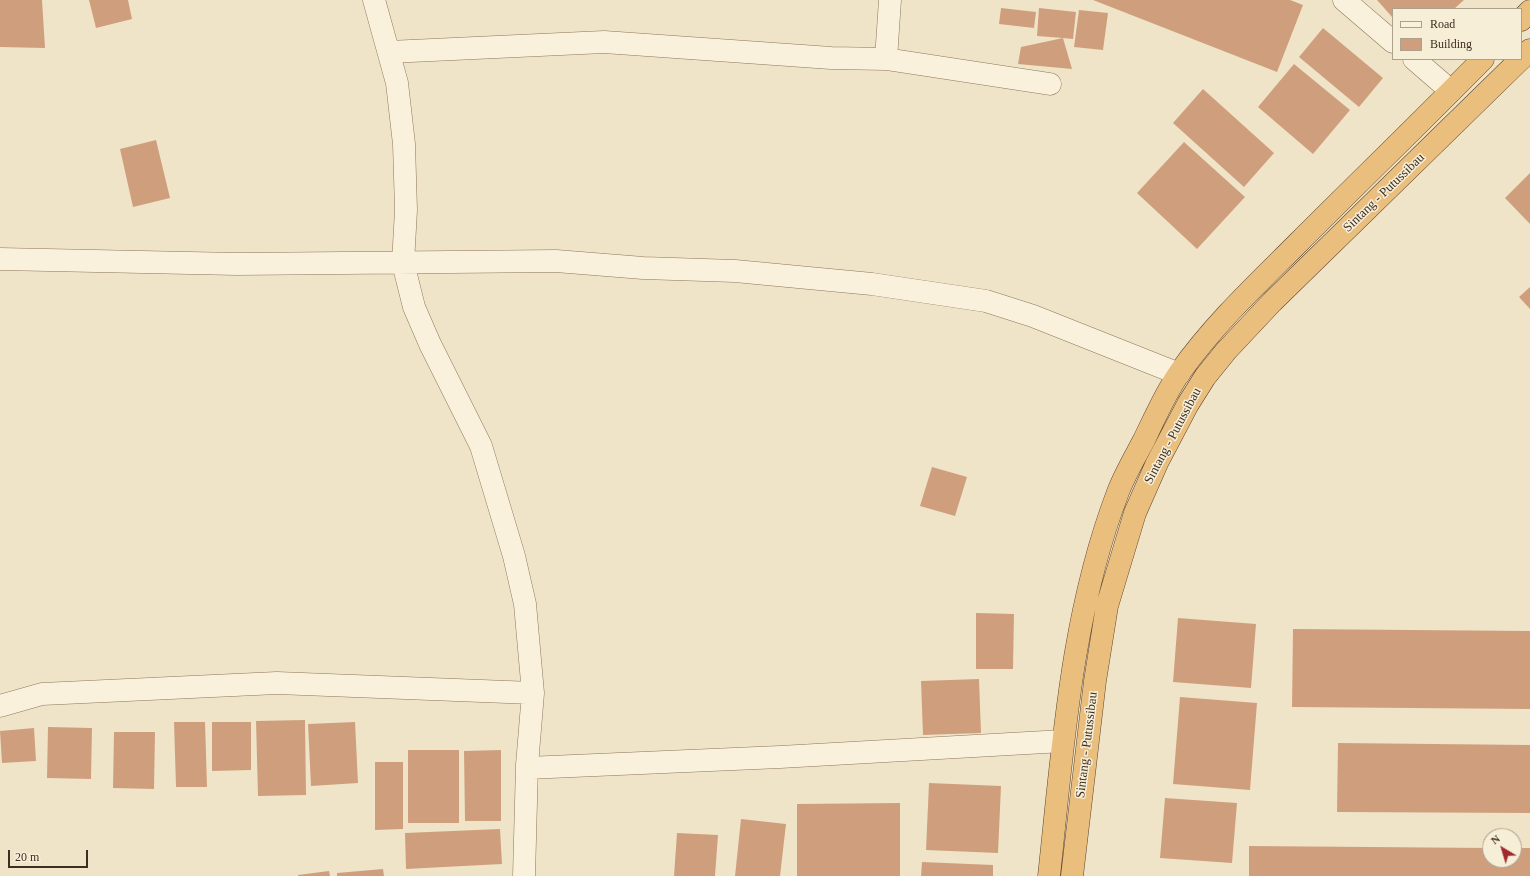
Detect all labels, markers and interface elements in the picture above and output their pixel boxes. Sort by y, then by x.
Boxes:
legend [1392,8,1522,60]
text: Road [1430,17,1455,31]
text: Building [1430,37,1472,51]
street label: Sintang - Putussibau [1340,150,1428,236]
street label: Sintang - Putussibau [1141,385,1205,487]
street label: Sintang - Putussibau [1073,691,1101,799]
north arrow [1482,828,1522,868]
text: N [1488,832,1502,847]
scale bar [10,842,90,868]
text: 20 m [15,850,39,864]

